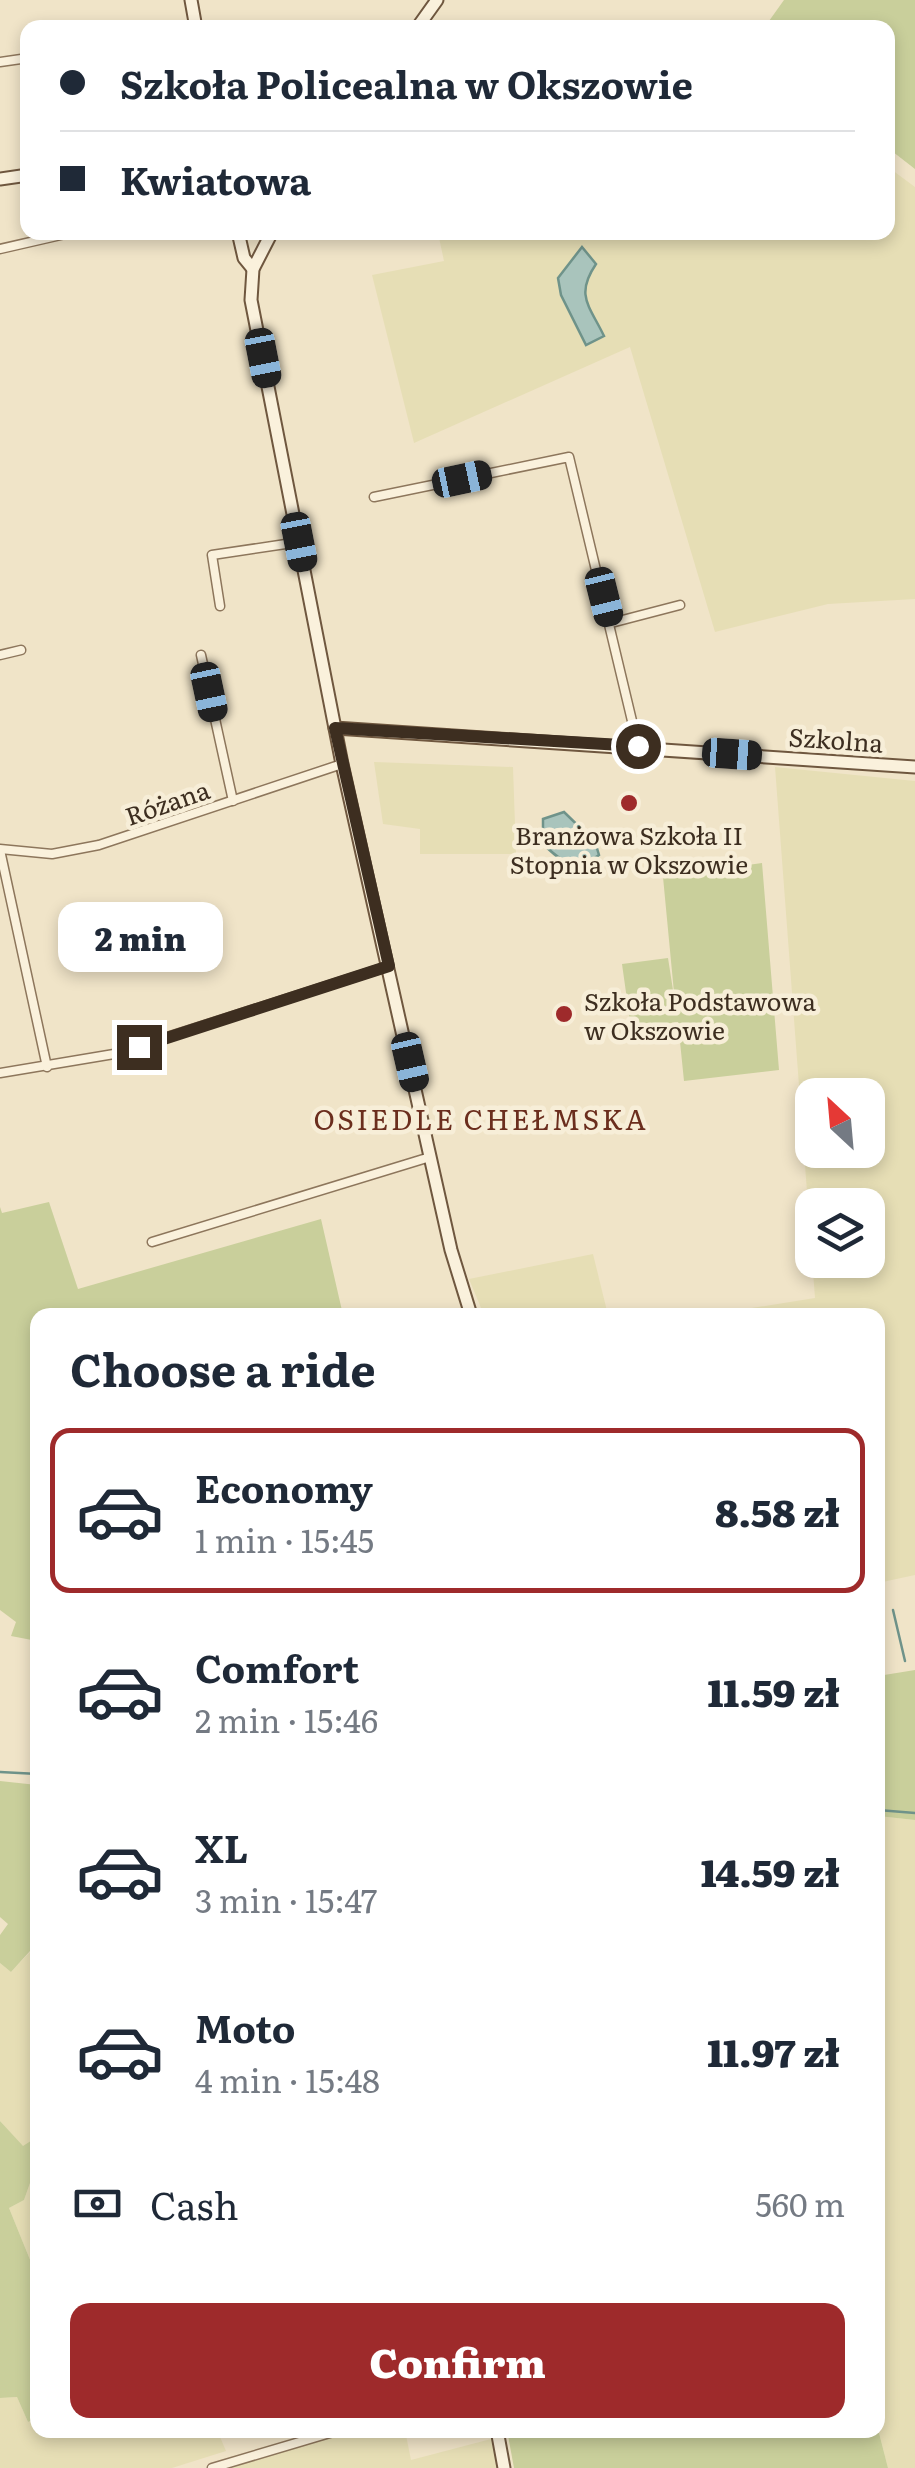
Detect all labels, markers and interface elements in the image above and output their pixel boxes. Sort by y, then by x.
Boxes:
text: Szkoła Policealna w Okszowie [120,54,693,111]
text: Kwiatowa [120,150,311,207]
car [243,326,283,390]
car [430,458,494,500]
car [279,510,319,574]
car [582,564,626,630]
car [188,660,230,724]
street label: Szkolna [788,717,885,761]
route start [616,724,661,769]
car [701,737,763,771]
street label: Różana [120,770,215,834]
marker: Branżowa Szkoła II Stopnia w Okszowie [618,792,640,814]
place label: Branżowa Szkoła II Stopnia w Okszowie [510,816,748,882]
callout: 2 min [56,902,222,972]
text: 2 min [95,913,186,961]
place label: Szkoła Podstawowa w Okszowie [584,982,816,1048]
marker: Szkoła Podstawowa w Okszowie [553,1003,575,1025]
route end [117,1025,162,1070]
car [389,1029,431,1095]
north arrow [795,1078,885,1168]
map controls [795,1078,885,1278]
district label: OSIEDLE CHEŁMSKA [314,1097,648,1139]
button: layers [795,1188,885,1278]
text: Choose a ride [70,1334,376,1401]
text: Economy [195,1458,373,1515]
icon: car [75,1466,165,1556]
text: 8.58 zł [715,1482,840,1539]
text: 1 min · 15:45 [195,1515,374,1563]
text: Comfort [195,1638,359,1695]
icon: car [75,1646,165,1736]
text: 11.59 zł [707,1662,840,1719]
text: 2 min · 15:46 [195,1695,378,1743]
text: XL [195,1818,248,1875]
icon: car [75,1826,165,1916]
text: 14.59 zł [701,1842,840,1899]
text: 3 min · 15:47 [195,1875,377,1923]
text: Moto [195,1998,295,2055]
icon: car [75,2006,165,2096]
text: 11.97 zł [707,2022,840,2079]
text: 4 min · 15:48 [195,2055,380,2103]
text: Cash [150,2175,239,2232]
icon: cash [70,2176,125,2231]
text: 560 m [756,2179,845,2227]
button: Confirm [70,2303,845,2418]

